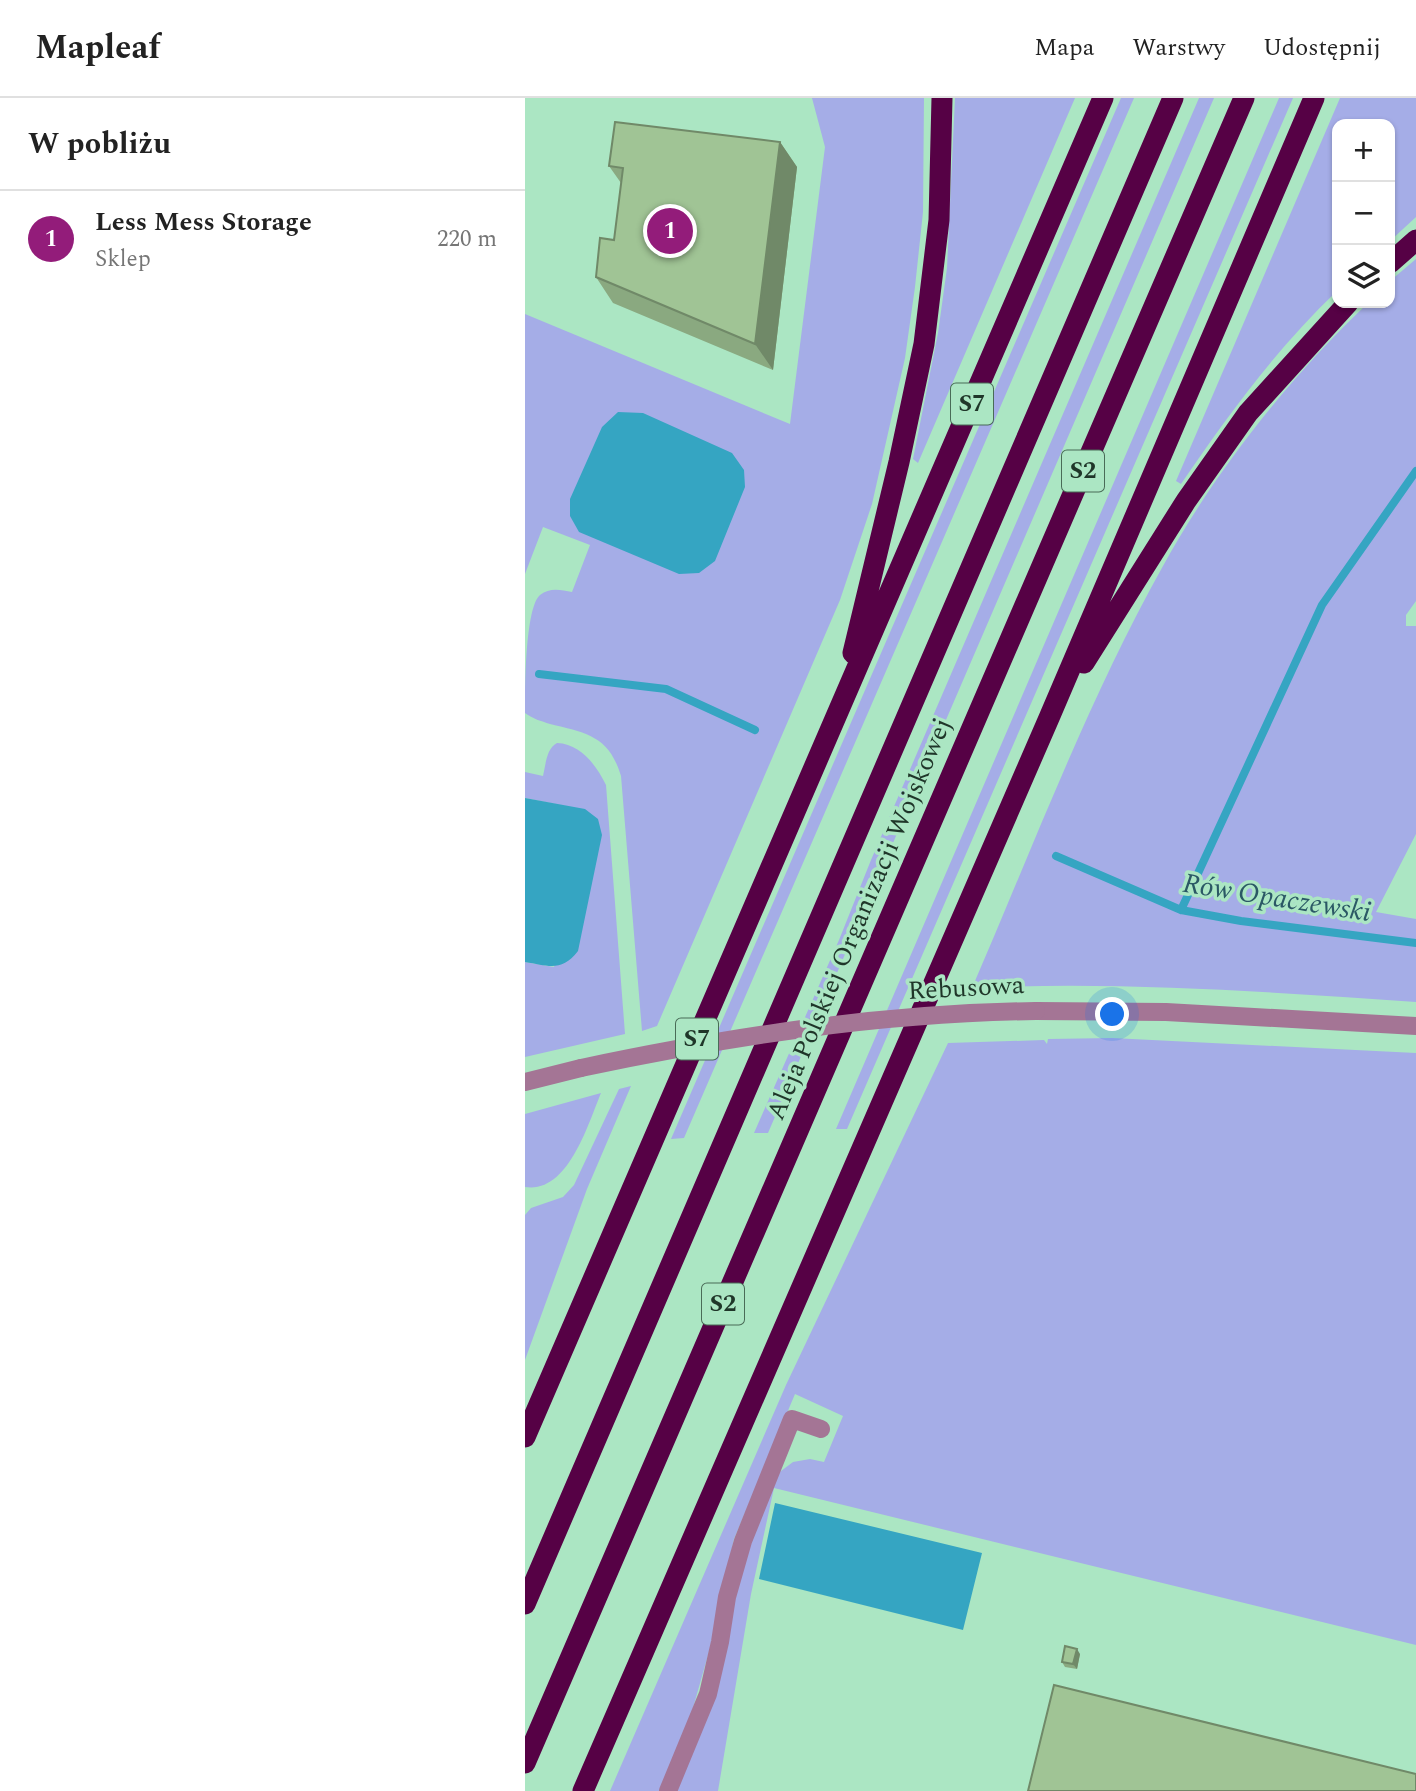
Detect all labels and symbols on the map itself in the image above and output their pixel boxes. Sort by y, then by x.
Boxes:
pin: 1 [647,205,693,257]
road number: S7 [951,384,993,424]
road number: S2 [1062,450,1104,492]
street label: Aleja Polskiej Organizacji Wojskowej [756,712,962,1126]
water label: Rów Opaczewski [1180,862,1374,934]
street label: Rebusowa [907,965,1025,1011]
your location [1095,997,1129,1031]
road number: S7 [676,1018,718,1059]
road number: S2 [702,1284,744,1324]

